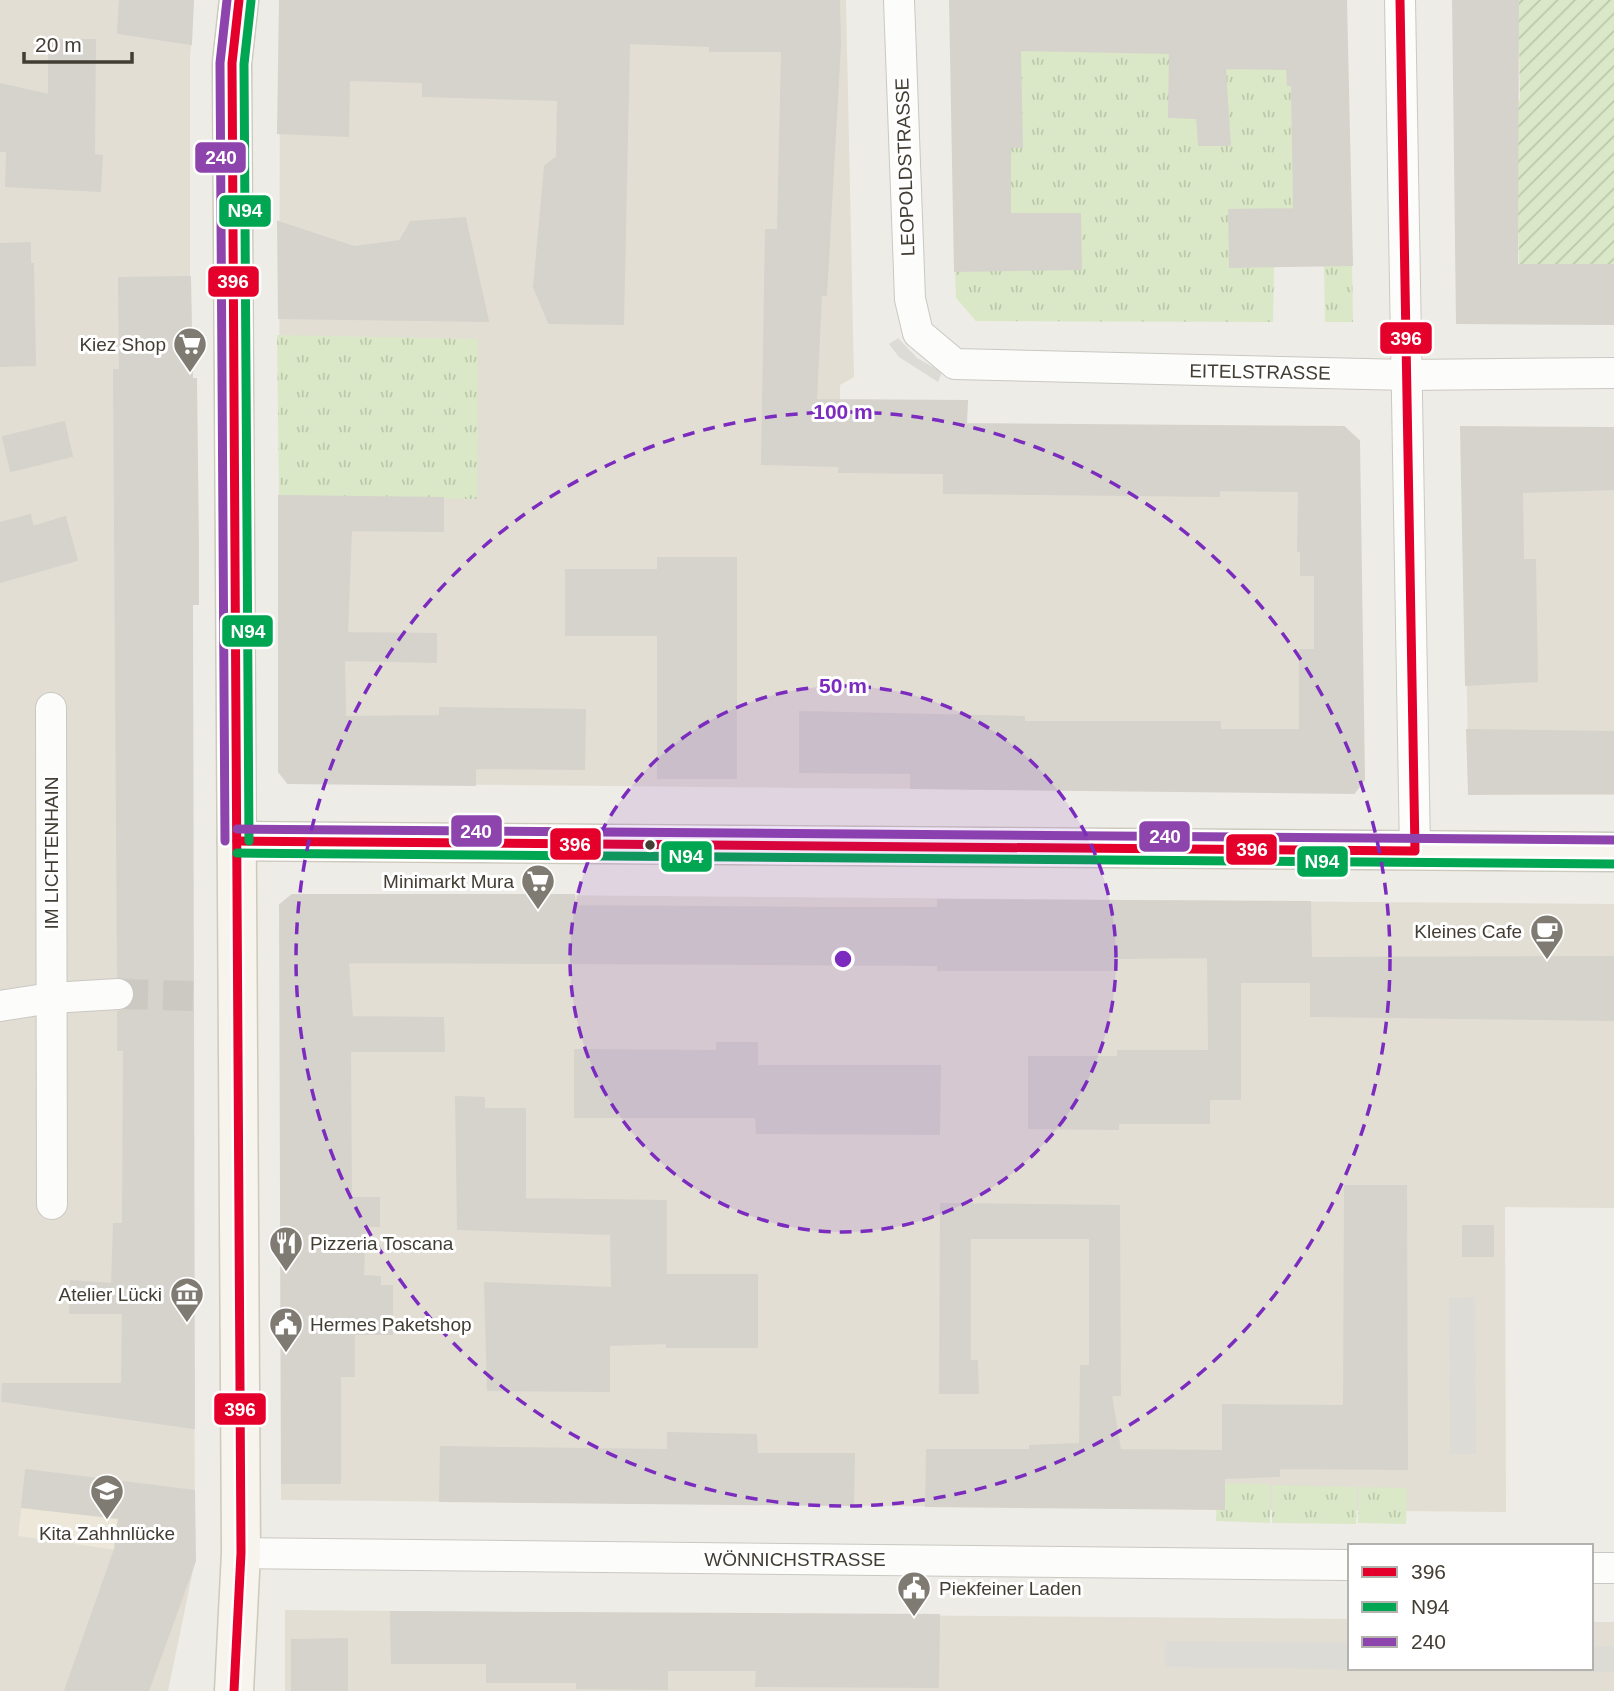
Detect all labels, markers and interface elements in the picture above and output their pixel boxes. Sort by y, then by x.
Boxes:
scale bar [24,21,133,65]
text: 20 m [35,33,82,56]
street label: LEOPOLDSTRASSE [891,77,919,257]
line badge: 240 [194,141,247,174]
text: 240 [205,147,237,168]
line badge: N94 [218,194,272,228]
text: N94 [228,200,263,221]
line badge: 396 [207,265,260,298]
text: 396 [217,271,249,292]
line badge: 396 [1379,321,1433,355]
supermarket icon: Kiez Shop [171,325,209,374]
text: 396 [1390,328,1422,349]
place label: Kiez Shop [79,334,166,355]
street label: EITELSTRASSE [1189,360,1331,384]
text: 100 m [813,400,873,423]
line badge: N94 [221,614,274,648]
text: N94 [231,621,266,642]
text: 50 m [819,674,867,697]
street label: IM LICHTENHAIN [41,776,62,930]
line badge: 240 [450,814,503,848]
line badge: 240 [1138,820,1191,853]
text: 240 [460,821,492,842]
text: 240 [1149,826,1181,847]
line badge: 396 [549,827,602,861]
line badge: 396 [1225,833,1278,866]
text: 396 [559,834,591,855]
unlabelled marker [643,838,657,852]
text: 396 [1236,839,1268,860]
line badge: N94 [660,840,713,873]
line badge: N94 [1296,845,1349,878]
text: N94 [669,846,704,867]
text: N94 [1305,851,1340,872]
supermarket icon: Minimarkt Mura [519,862,557,911]
place label: Minimarkt Mura [383,871,514,892]
cafe icon: Kleines Cafe [1528,912,1566,961]
place label: Kleines Cafe [1414,921,1522,942]
centre of rings [831,947,855,971]
restaurant icon: Pizzeria Toscana [267,1224,305,1273]
place label: Pizzeria Toscana [310,1233,454,1254]
museum icon: Atelier Lücki [168,1275,206,1324]
place label: Atelier Lücki [59,1284,162,1305]
public building icon: Hermes Paketshop [267,1305,305,1354]
place label: Hermes Paketshop [310,1314,472,1335]
line badge: 396 [213,1392,267,1426]
text: 396 [224,1399,256,1420]
school or university icon: Kita Zahhnlücke [88,1472,126,1521]
place label: Kita Zahhnlücke [39,1523,175,1544]
legend [1348,1544,1593,1670]
street label: WÖNNICHSTRASSE [704,1549,886,1570]
text: 396 [1411,1560,1446,1583]
public building icon: Piekfeiner Laden [895,1569,933,1618]
place label: Piekfeiner Laden [939,1578,1082,1599]
text: N94 [1411,1595,1450,1618]
text: 240 [1411,1630,1446,1653]

